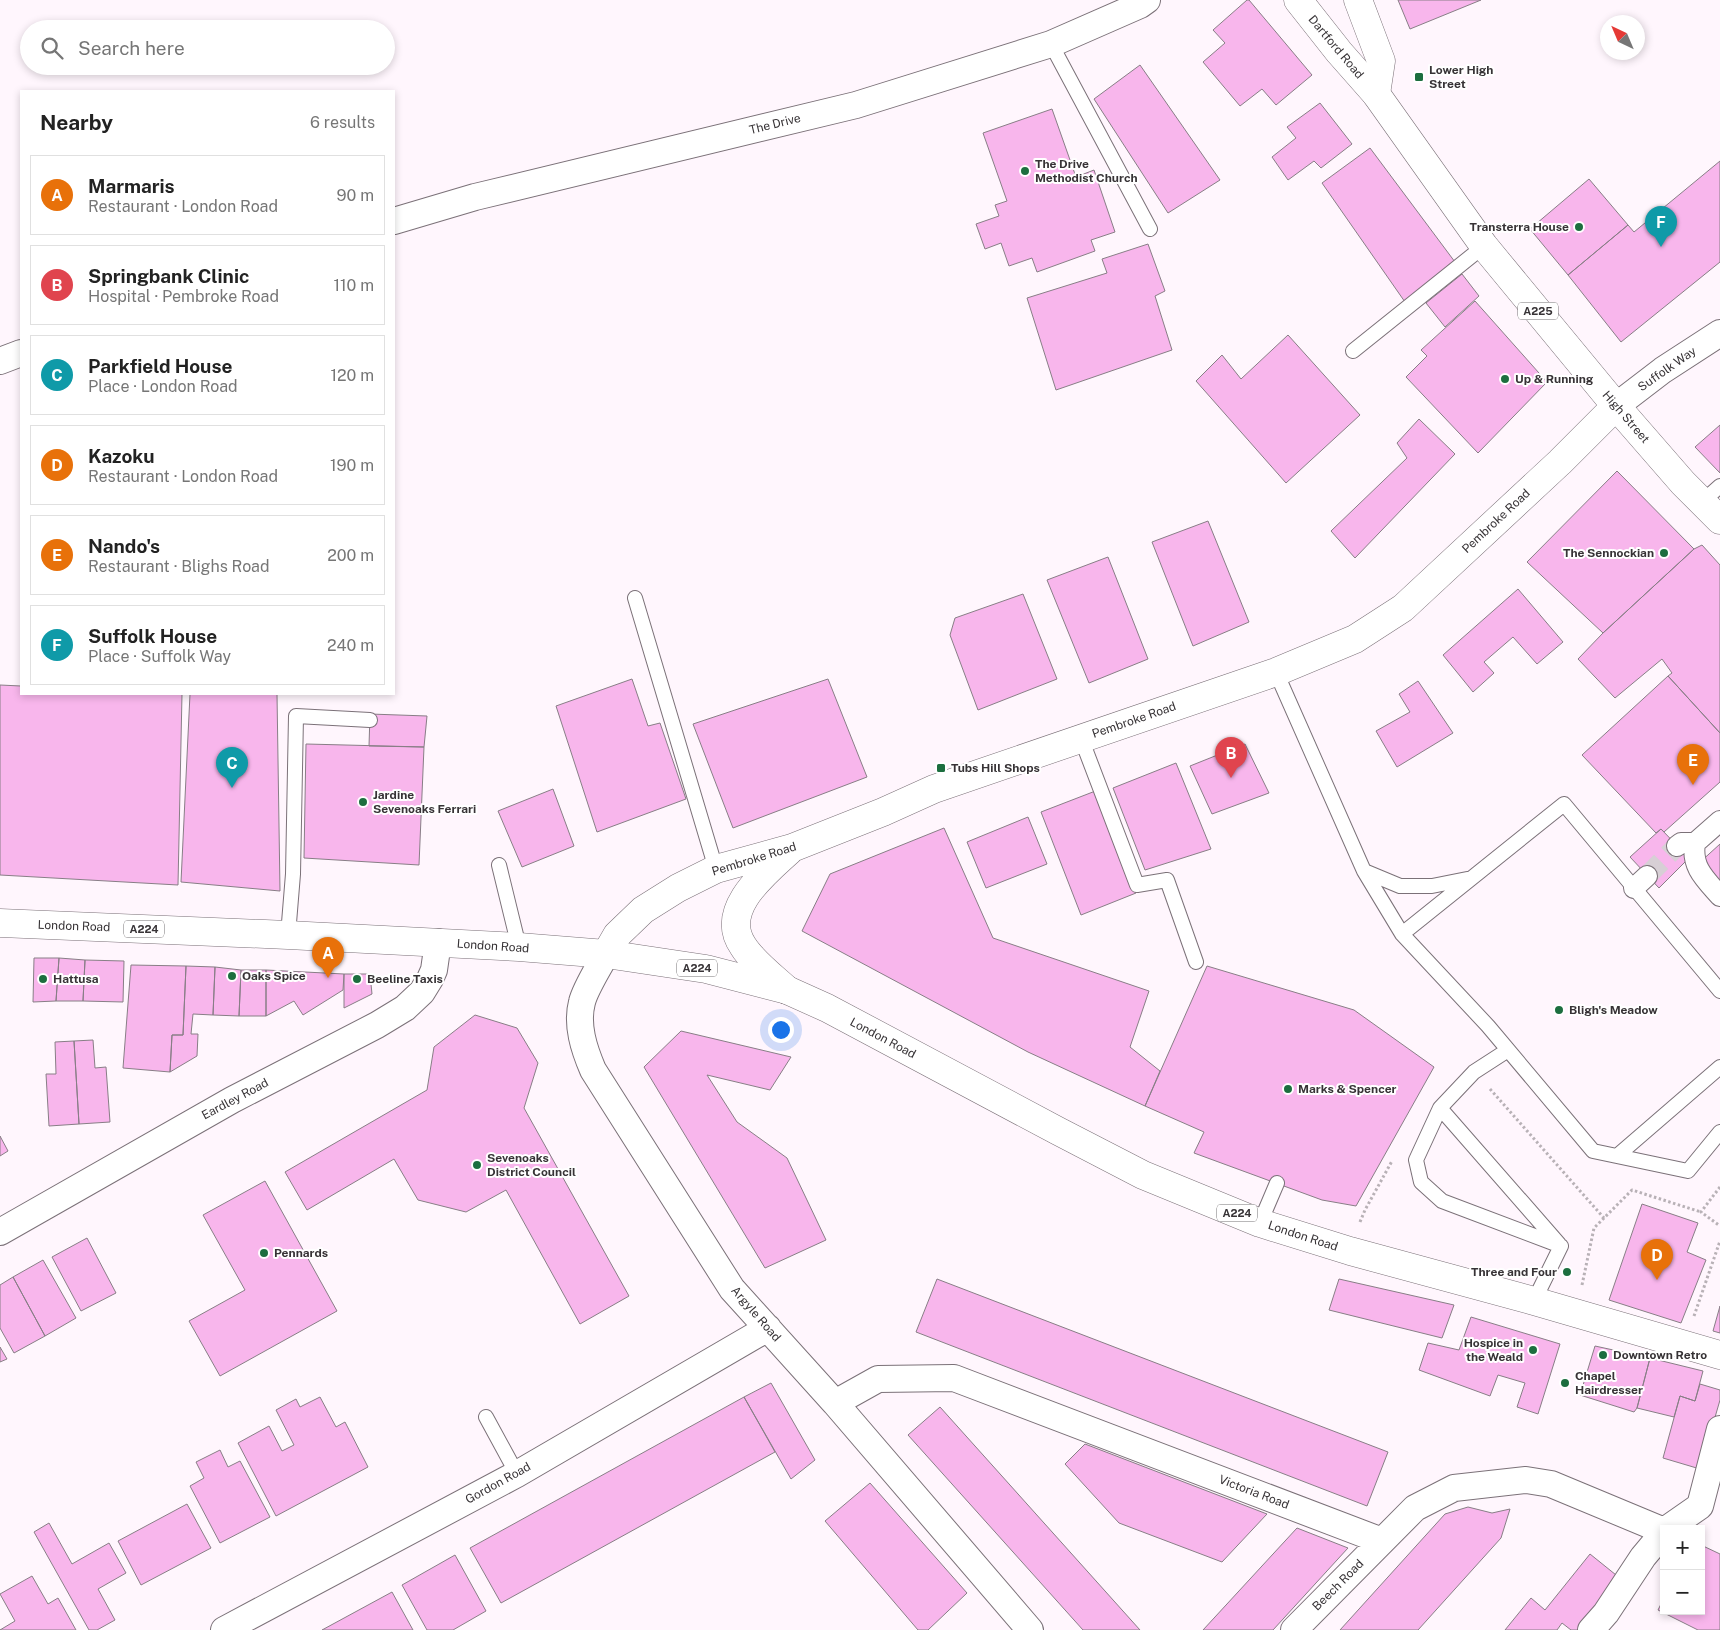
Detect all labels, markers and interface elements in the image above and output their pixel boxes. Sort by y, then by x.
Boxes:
street label: Dartford Road [1305,13,1367,81]
north arrow [1600,15,1645,60]
search box [20,20,395,75]
icon: search [38,34,66,62]
text: Search here [78,37,185,59]
place label: Lower High Street [1429,63,1493,91]
marker: Lower High Street [1413,71,1425,83]
text: Nearby [40,110,113,135]
street label: The Drive [748,111,802,137]
text: 6 results [310,113,375,132]
place label: The Drive Methodist Church [1035,157,1138,185]
marker: The Drive Methodist Church [1019,165,1031,177]
text: Marmaris [88,175,175,197]
text: A [51,186,63,205]
text: 90 m [337,186,374,205]
text: Restaurant · London Road [88,197,278,216]
pin: F [1645,206,1677,247]
place label: Transterra House [1470,220,1569,234]
marker: Transterra House [1573,221,1585,233]
text: Springbank Clinic [88,265,249,287]
text: B [52,276,62,295]
text: 110 m [333,276,374,295]
text: Hospital · Pembroke Road [88,287,279,306]
road number: A225 [1518,302,1558,320]
street label: Suffolk Way [1635,344,1699,394]
text: Parkfield House [88,355,232,377]
text: C [51,366,63,385]
text: 120 m [330,366,374,385]
place label: Up & Running [1515,372,1594,386]
marker: Up & Running [1499,373,1511,385]
text: Place · London Road [88,377,238,396]
street label: High Street [1600,388,1653,446]
text: Kazoku [88,445,155,467]
text: D [51,456,63,475]
text: 190 m [330,456,374,475]
text: Restaurant · London Road [88,467,278,486]
street label: Pembroke Road [1459,486,1533,556]
text: Nando's [88,535,160,557]
text: E [52,546,62,565]
text: 200 m [327,546,374,565]
place label: The Sennockian [1563,546,1654,560]
marker: The Sennockian [1658,547,1670,559]
text: Restaurant · Blighs Road [88,557,270,576]
text: Suffolk House [88,625,217,647]
text: F [52,636,62,655]
text: 240 m [327,636,374,655]
text: Place · Suffolk Way [88,647,231,666]
street label: Pembroke Road [1090,699,1178,741]
pin: B [1215,737,1247,778]
pin: E [1677,744,1709,785]
pin: C [216,747,248,788]
place label: Tubs Hill Shops [951,761,1040,775]
marker: Tubs Hill Shops [935,762,947,774]
place label: Jardine Sevenoaks Ferrari [373,788,476,816]
marker: Jardine Sevenoaks Ferrari [357,796,369,808]
street label: Pembroke Road [710,839,798,879]
street label: London Road [37,918,111,934]
road number: A224 [124,921,164,938]
street label: London Road [456,936,530,956]
pin: A [312,937,344,978]
road number: A224 [677,960,717,976]
place label: Oaks Spice [242,969,306,983]
marker: Oaks Spice [226,970,238,982]
place label: Hattusa [53,972,99,986]
place label: Beeline Taxis [367,972,443,986]
marker: Hattusa [37,973,49,985]
marker: Beeline Taxis [351,973,363,985]
place label: Bligh's Meadow [1569,1003,1658,1017]
marker: Bligh's Meadow [1553,1004,1565,1016]
street label: London Road [848,1015,918,1061]
your location [768,1017,794,1043]
street label: Eardley Road [199,1076,271,1122]
place label: Marks & Spencer [1298,1082,1397,1096]
marker: Marks & Spencer [1282,1083,1294,1095]
place label: Sevenoaks District Council [487,1151,576,1179]
marker: Sevenoaks District Council [471,1159,483,1171]
road number: A224 [1217,1204,1257,1222]
street label: London Road [1266,1218,1340,1254]
pin: D [1641,1239,1673,1280]
place label: Pennards [274,1246,328,1260]
marker: Pennards [258,1247,270,1259]
place label: Three and Four [1471,1265,1557,1279]
marker: Three and Four [1561,1266,1573,1278]
street label: Argyle Road [728,1284,784,1344]
place label: Hospice in the Weald [1464,1336,1523,1364]
marker: Hospice in the Weald [1527,1344,1539,1356]
place label: Downtown Retro [1613,1348,1707,1362]
marker: Downtown Retro [1597,1349,1609,1361]
place label: Chapel Hairdresser [1575,1369,1643,1397]
marker: Chapel Hairdresser [1559,1377,1571,1389]
street label: Gordon Road [463,1459,533,1507]
street label: Victoria Road [1217,1472,1291,1512]
map controls [1660,1525,1705,1615]
button: + [1660,1525,1705,1570]
street label: Beech Road [1310,1557,1366,1613]
button: − [1660,1570,1705,1615]

